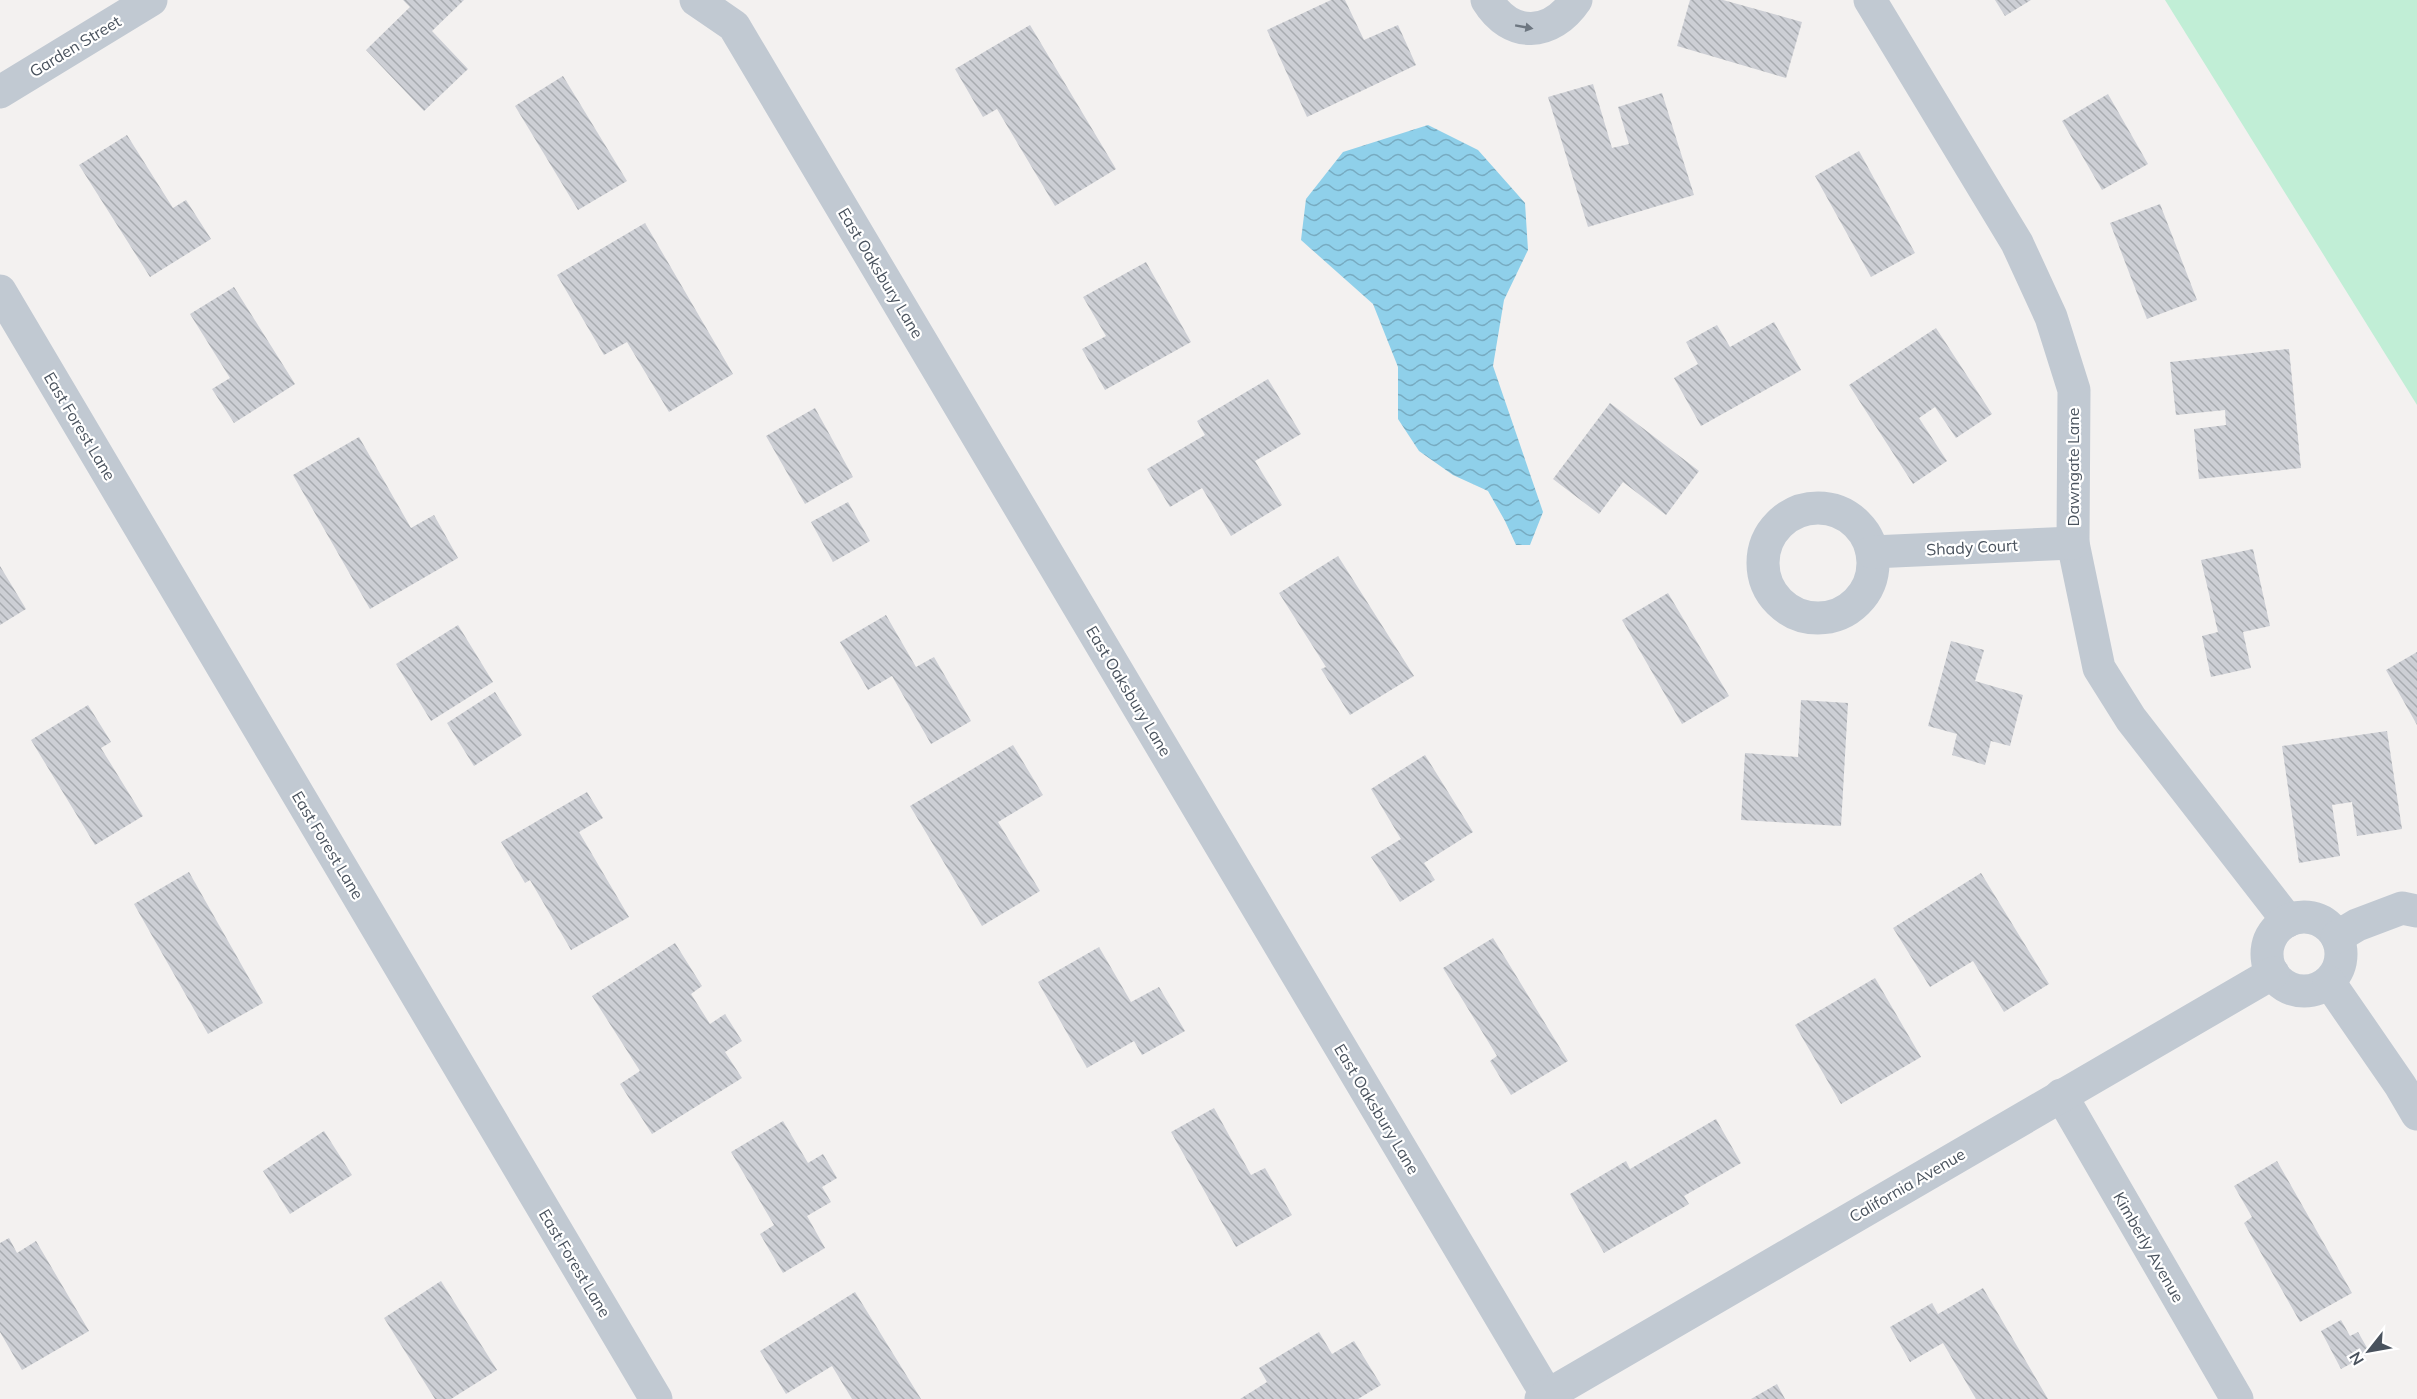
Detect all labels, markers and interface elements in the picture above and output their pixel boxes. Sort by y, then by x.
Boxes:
street label: Garden Street [26,11,125,81]
one-way arrow [1514,22,1533,31]
street label: East Oaksbury Lane [834,204,928,342]
street label: East Forest Lane [40,368,120,484]
street label: Dawngate Lane [2063,408,2083,526]
street label: Shady Court [1926,535,2019,559]
street label: East Oaksbury Lane [1082,622,1176,760]
street label: East Forest Lane [288,787,368,903]
street label: East Oaksbury Lane [1330,1040,1424,1178]
street label: California Avenue [1845,1144,1969,1226]
street label: Kimberly Avenue [2109,1188,2189,1306]
street label: East Forest Lane [535,1205,615,1321]
north arrow [2339,1321,2399,1381]
text: N [2344,1348,2368,1369]

